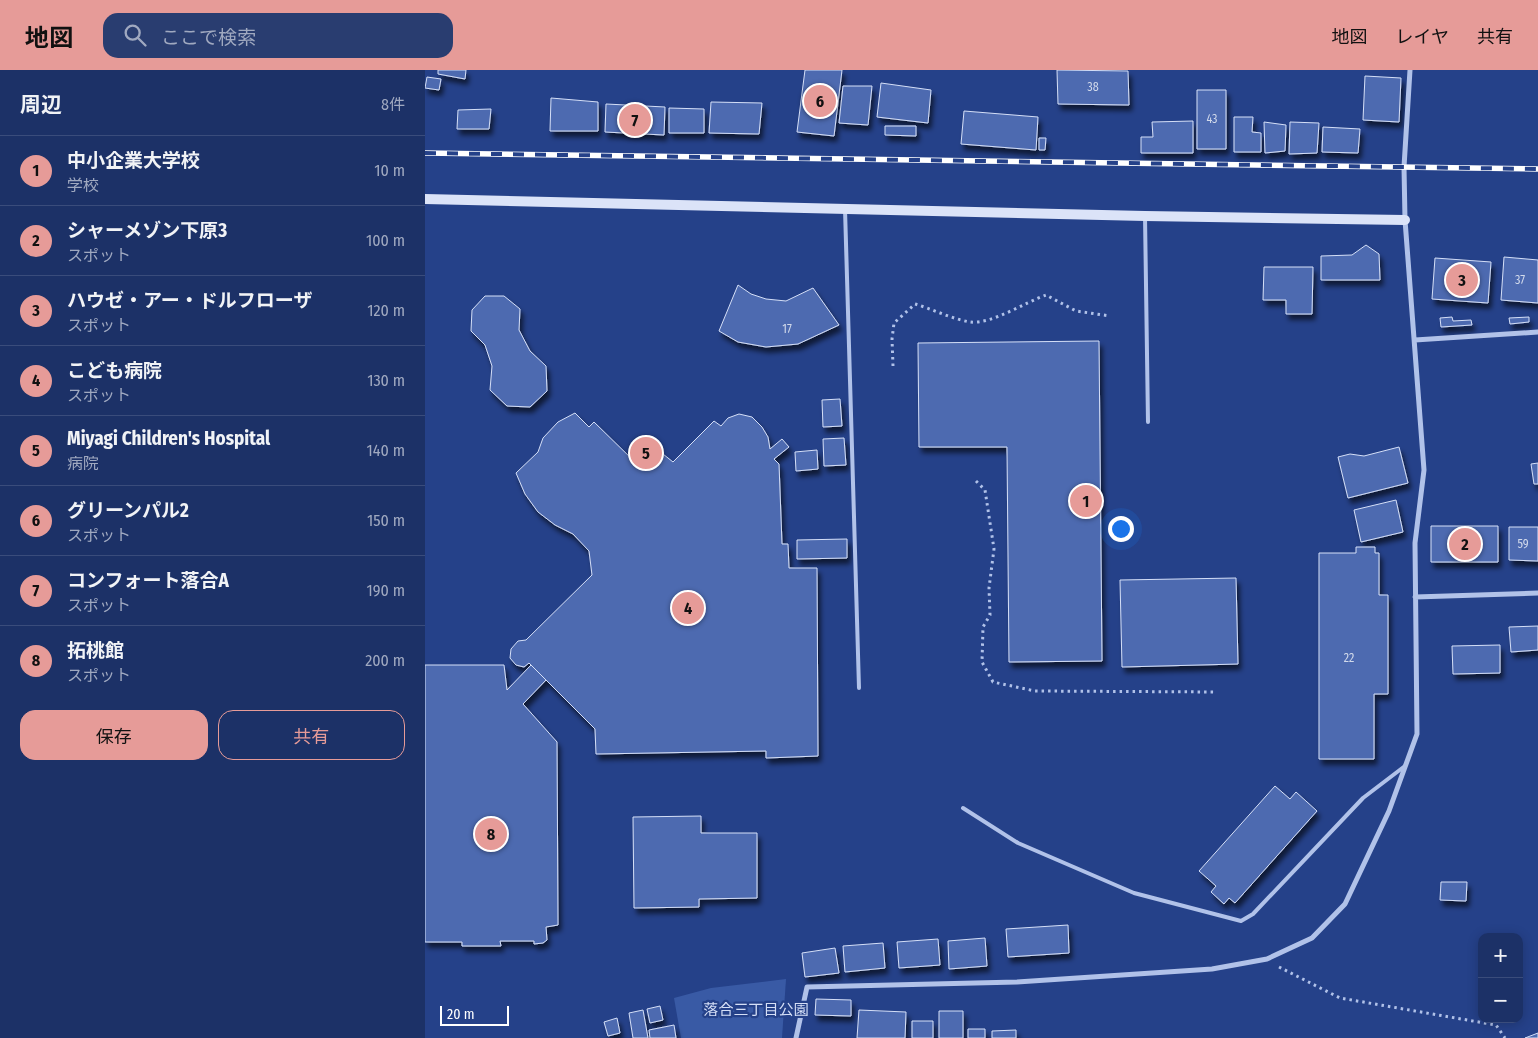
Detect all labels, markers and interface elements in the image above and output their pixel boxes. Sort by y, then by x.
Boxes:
search box [103,13,453,58]
icon: search [121,21,149,49]
text: 地図 [25,24,73,52]
text: ここで検索 [161,26,256,49]
text: 地図 [1332,26,1368,48]
text: レイヤ [1396,26,1449,48]
text: 共有 [1477,26,1513,48]
house number: 38 [1087,80,1099,94]
pin: 6 [804,82,836,120]
text: 周辺 [20,92,62,118]
text: 8件 [381,95,405,114]
pin: 7 [619,101,651,139]
house number: 43 [1206,112,1218,126]
text: 中小企業大学校 [67,149,200,172]
text: 1 [33,161,39,180]
text: 10 m [374,161,405,180]
text: 学校 [67,176,99,195]
text: シャーメゾン下原3 [67,219,227,242]
text: 2 [32,231,40,250]
text: 100 m [366,231,405,250]
text: スポット [67,246,131,265]
pin: 3 [1446,261,1478,299]
house number: 37 [1515,273,1525,287]
text: ハウゼ・アー・ドルフローザ [67,289,312,312]
text: 3 [32,301,40,320]
text: 120 m [367,301,405,320]
text: スポット [67,316,131,335]
house number: 17 [782,322,792,336]
text: こども病院 [67,359,162,382]
text: 4 [32,371,40,390]
text: 130 m [367,371,405,390]
text: スポット [67,386,131,405]
text: Miyagi Children's Hospital [67,427,270,450]
pin: 5 [630,434,662,472]
text: 5 [32,441,40,460]
text: 140 m [367,441,405,460]
text: 病院 [67,454,99,473]
pin: 1 [1070,482,1102,520]
text: グリーンパル2 [67,499,189,522]
text: 6 [32,511,40,530]
text: 150 m [367,511,405,530]
your location [1108,516,1134,542]
pin: 2 [1449,525,1481,563]
text: スポット [67,526,131,545]
house number: 59 [1517,537,1529,551]
text: コンフォート落合A [67,569,229,592]
text: 7 [33,581,39,600]
text: 190 m [367,581,405,600]
pin: 4 [672,589,704,627]
text: スポット [67,596,131,615]
text: 拓桃館 [67,639,124,662]
text: 8 [32,651,40,670]
text: 200 m [365,651,405,670]
house number: 22 [1344,651,1354,665]
text: スポット [67,666,131,685]
button: 保存 [20,710,208,760]
button: 共有 [218,710,405,760]
pin: 8 [475,815,507,853]
map controls [1478,933,1523,1023]
button: + [1478,933,1523,978]
button: − [1478,978,1523,1023]
park label: 落合三丁目公園 [703,1001,809,1019]
scale bar [440,1003,509,1026]
text: 20 m [447,1006,475,1023]

